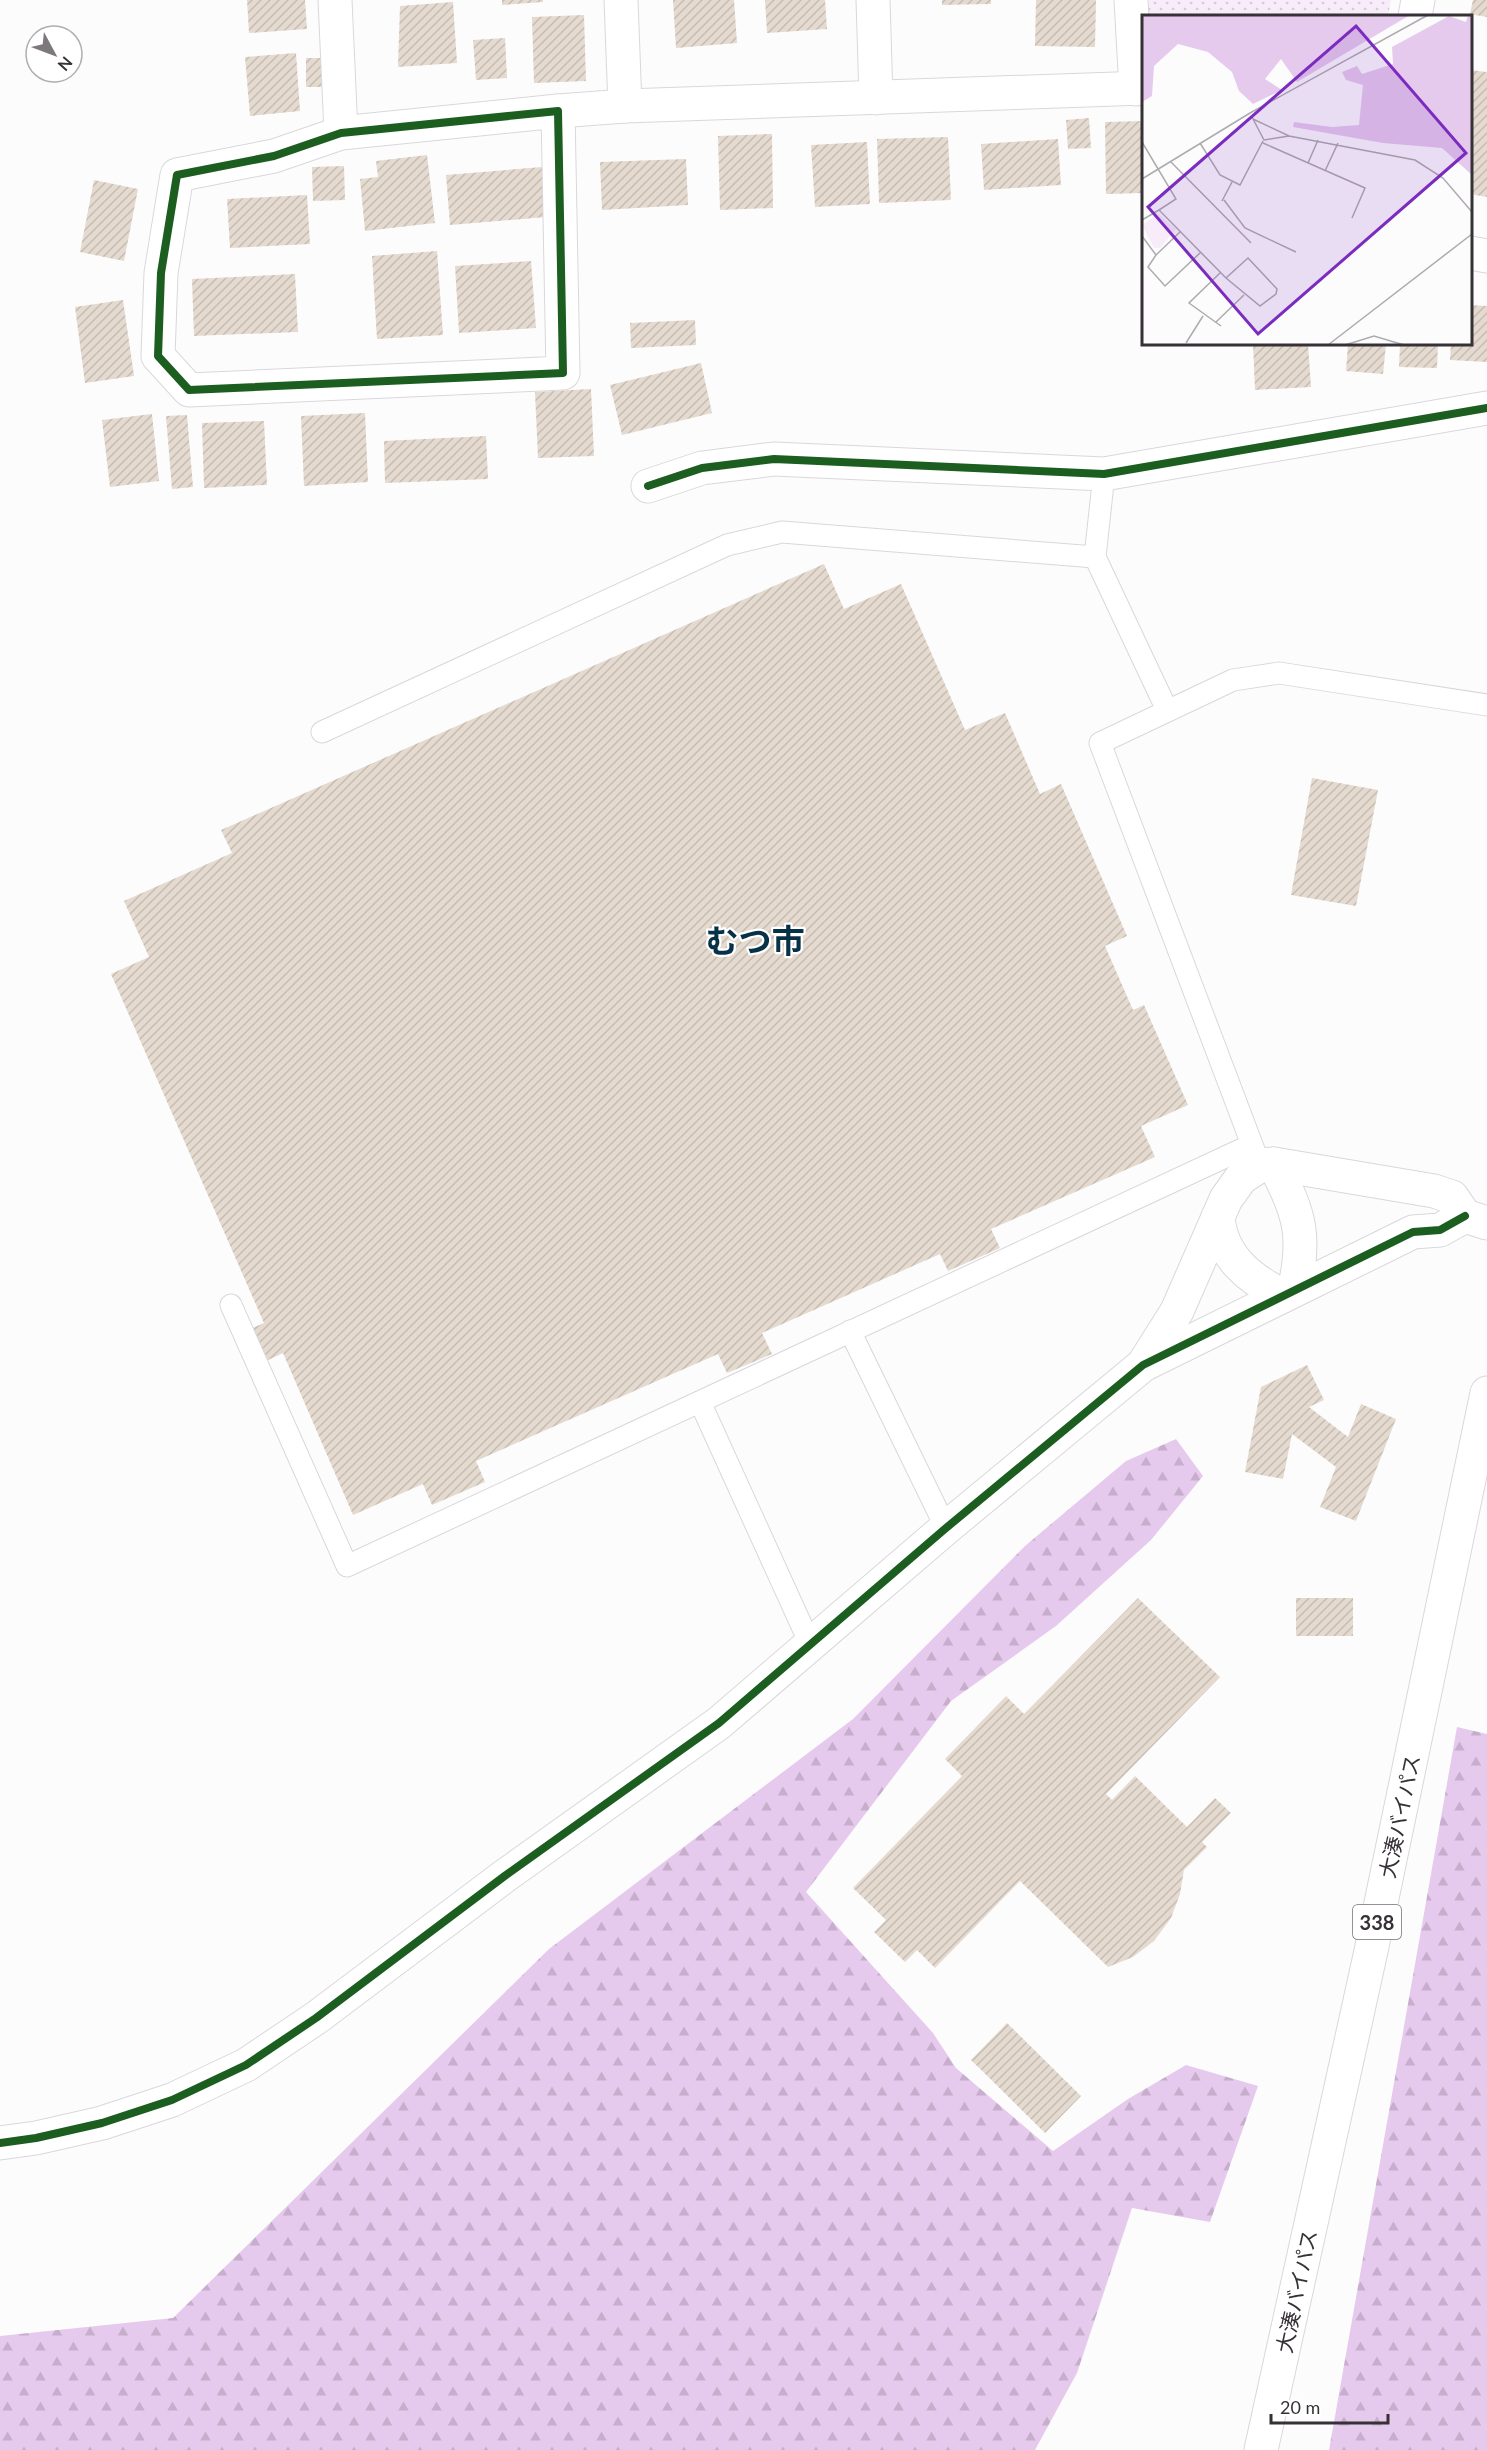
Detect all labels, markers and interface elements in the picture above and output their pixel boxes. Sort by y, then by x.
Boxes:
inset map [1142,15,1472,345]
north arrow [24,24,84,84]
text: N [54,53,77,75]
district label: むつ市 [706,920,805,960]
street label: 大湊バイパス [1374,1752,1424,1880]
road number: 338 [1353,1905,1401,1939]
street label: 大湊バイパス [1271,2227,1321,2355]
scale bar [1271,2387,1388,2425]
text: 20 m [1280,2396,1320,2418]

